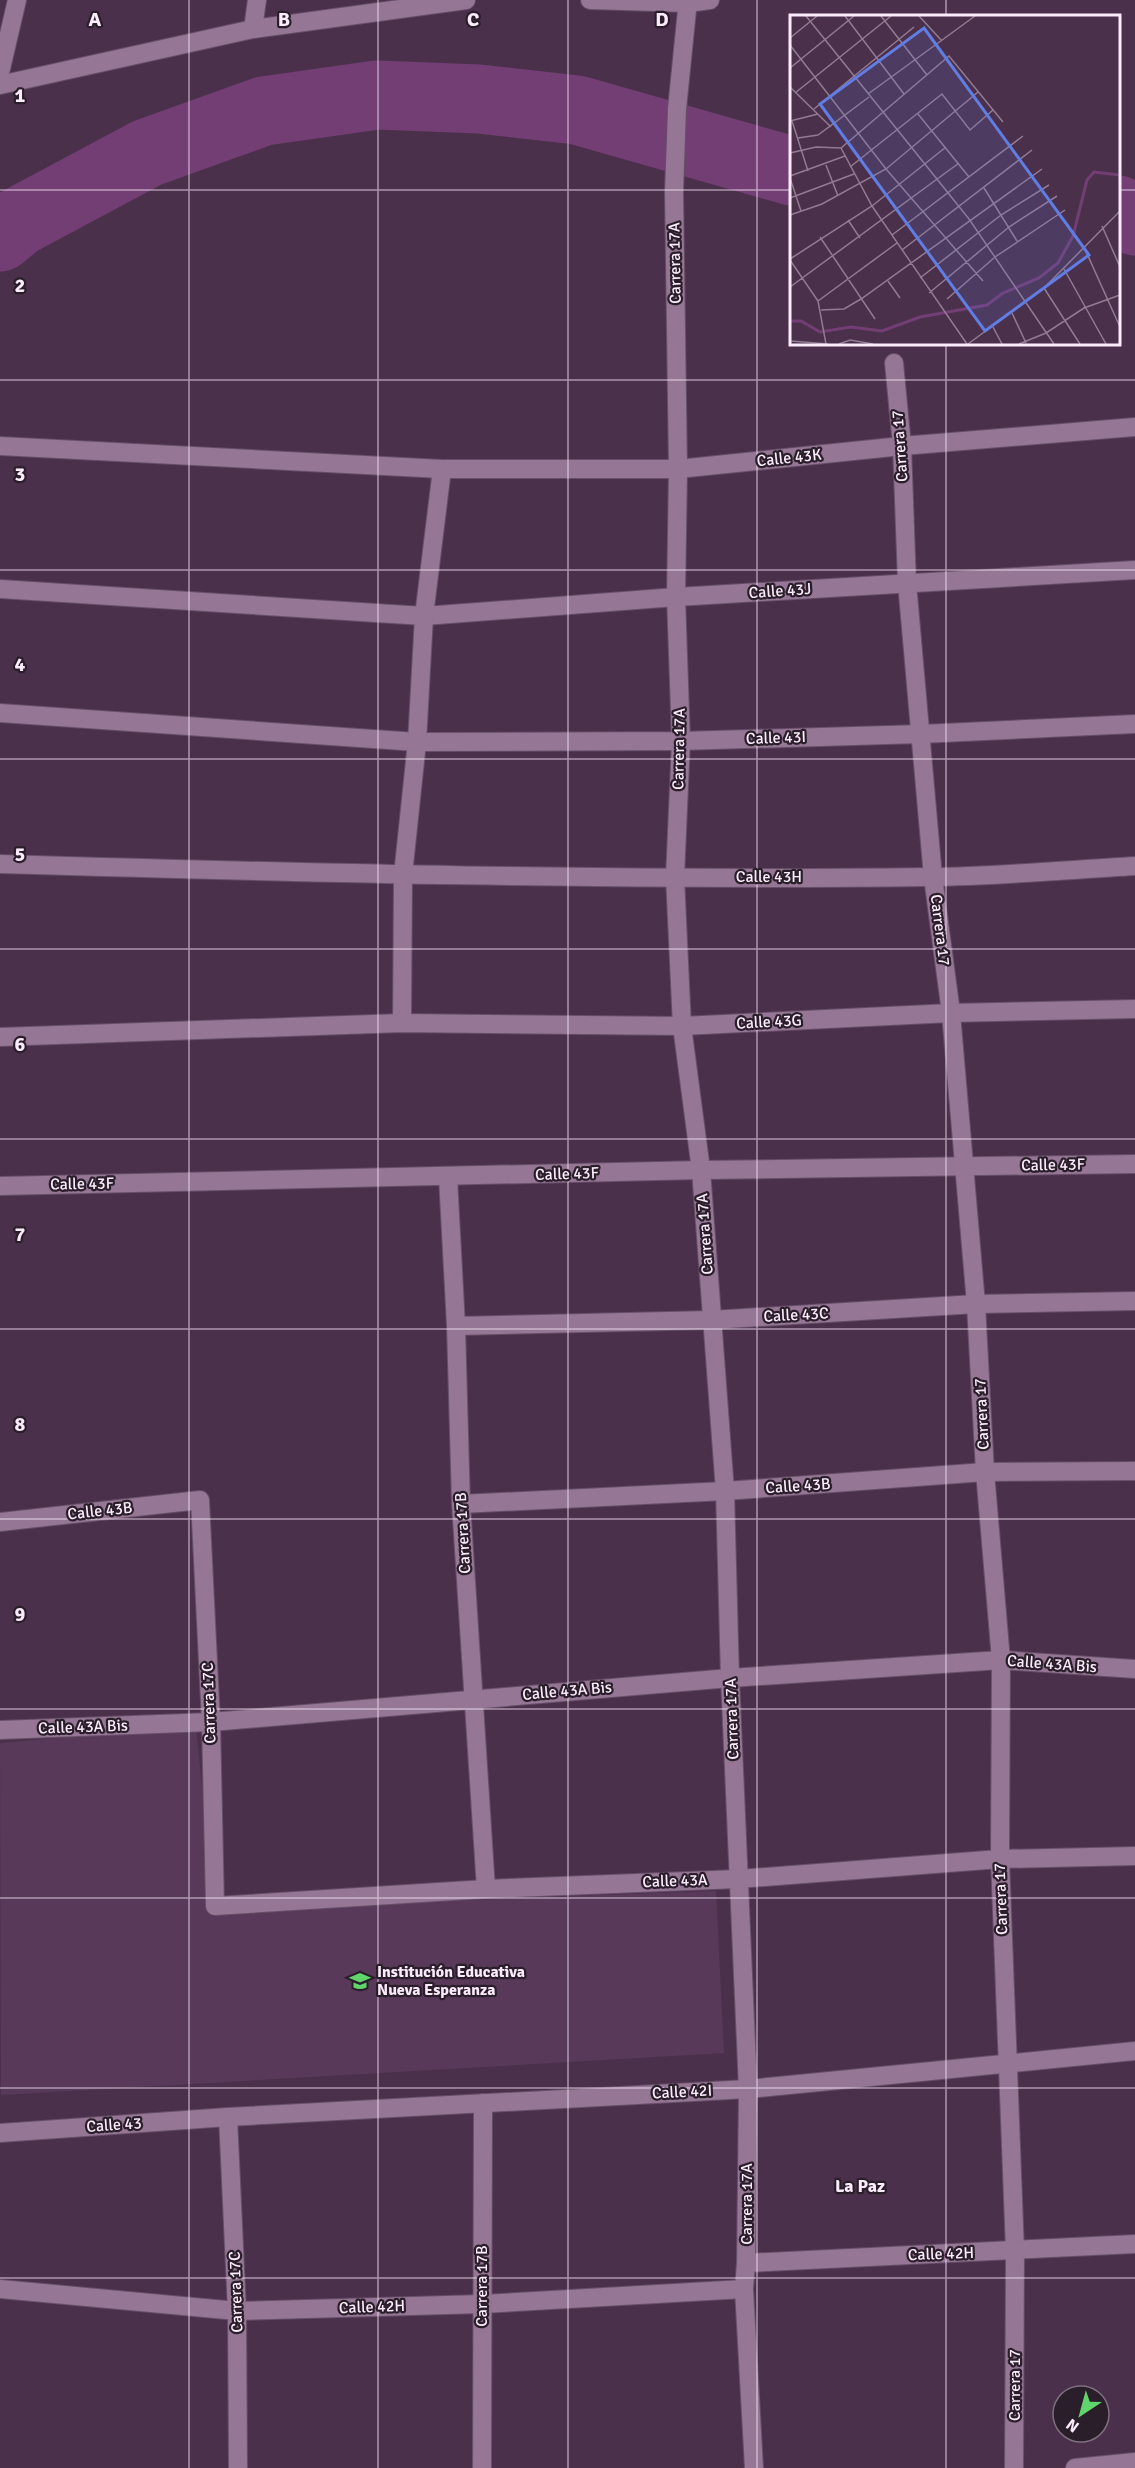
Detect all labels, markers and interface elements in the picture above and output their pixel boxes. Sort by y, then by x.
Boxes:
text: A [89,7,102,32]
text: B [278,7,290,32]
text: C [467,7,479,32]
text: D [655,7,669,32]
inset map [790,15,1120,345]
text: 1 [15,83,26,108]
street label: Carrera 17A [664,222,686,304]
text: 2 [15,273,25,298]
street label: Carrera 17 [888,409,912,483]
street label: Calle 43K [756,445,823,471]
text: 3 [15,462,25,487]
street label: Calle 43J [748,579,812,603]
text: 4 [15,652,26,677]
street label: Carrera 17A [668,708,690,790]
street label: Calle 43I [746,727,806,749]
text: 5 [15,842,25,867]
street label: Calle 43H [736,867,802,887]
street label: Carrera 17 [926,893,954,967]
street label: Calle 43G [736,1010,802,1034]
text: 6 [15,1032,26,1057]
street label: Calle 43F [1021,1154,1085,1176]
street label: Calle 43F [535,1163,599,1185]
street label: Calle 43F [50,1173,114,1195]
street label: Carrera 17A [692,1192,718,1275]
text: 7 [15,1222,26,1247]
street label: Calle 43C [763,1303,829,1327]
street label: Carrera 17 [970,1378,994,1450]
text: 8 [15,1412,26,1437]
street label: Calle 43B [765,1474,831,1498]
street label: Carrera 17B [451,1492,475,1574]
street label: Calle 43B [67,1498,133,1524]
text: 9 [15,1602,26,1627]
street label: Calle 43A Bis [1006,1651,1098,1677]
street label: Carrera 17C [198,1662,220,1744]
street label: Calle 43A Bis [521,1677,613,1705]
street label: Carrera 17A [721,1678,743,1760]
street label: Calle 43A Bis [38,1715,128,1739]
street label: Carrera 17 [990,1863,1012,1935]
street label: Calle 43A [642,1870,708,1892]
place label: Institución Educativa Nueva Esperanza [377,1962,525,2000]
school or university icon: Institución Educativa Nueva Esperanza [348,1969,372,1993]
street label: Calle 42I [651,2080,713,2104]
street label: Calle 43 [86,2113,142,2137]
street label: Carrera 17A [737,2163,757,2245]
district label: La Paz [835,2175,885,2197]
street label: Calle 42H [908,2243,974,2265]
street label: Carrera 17B [472,2245,492,2327]
street label: Carrera 17C [225,2251,247,2333]
street label: Calle 42H [339,2296,405,2318]
street label: Carrera 17 [1005,2349,1025,2421]
north arrow [1051,2384,1111,2444]
text: N [1062,2414,1083,2437]

